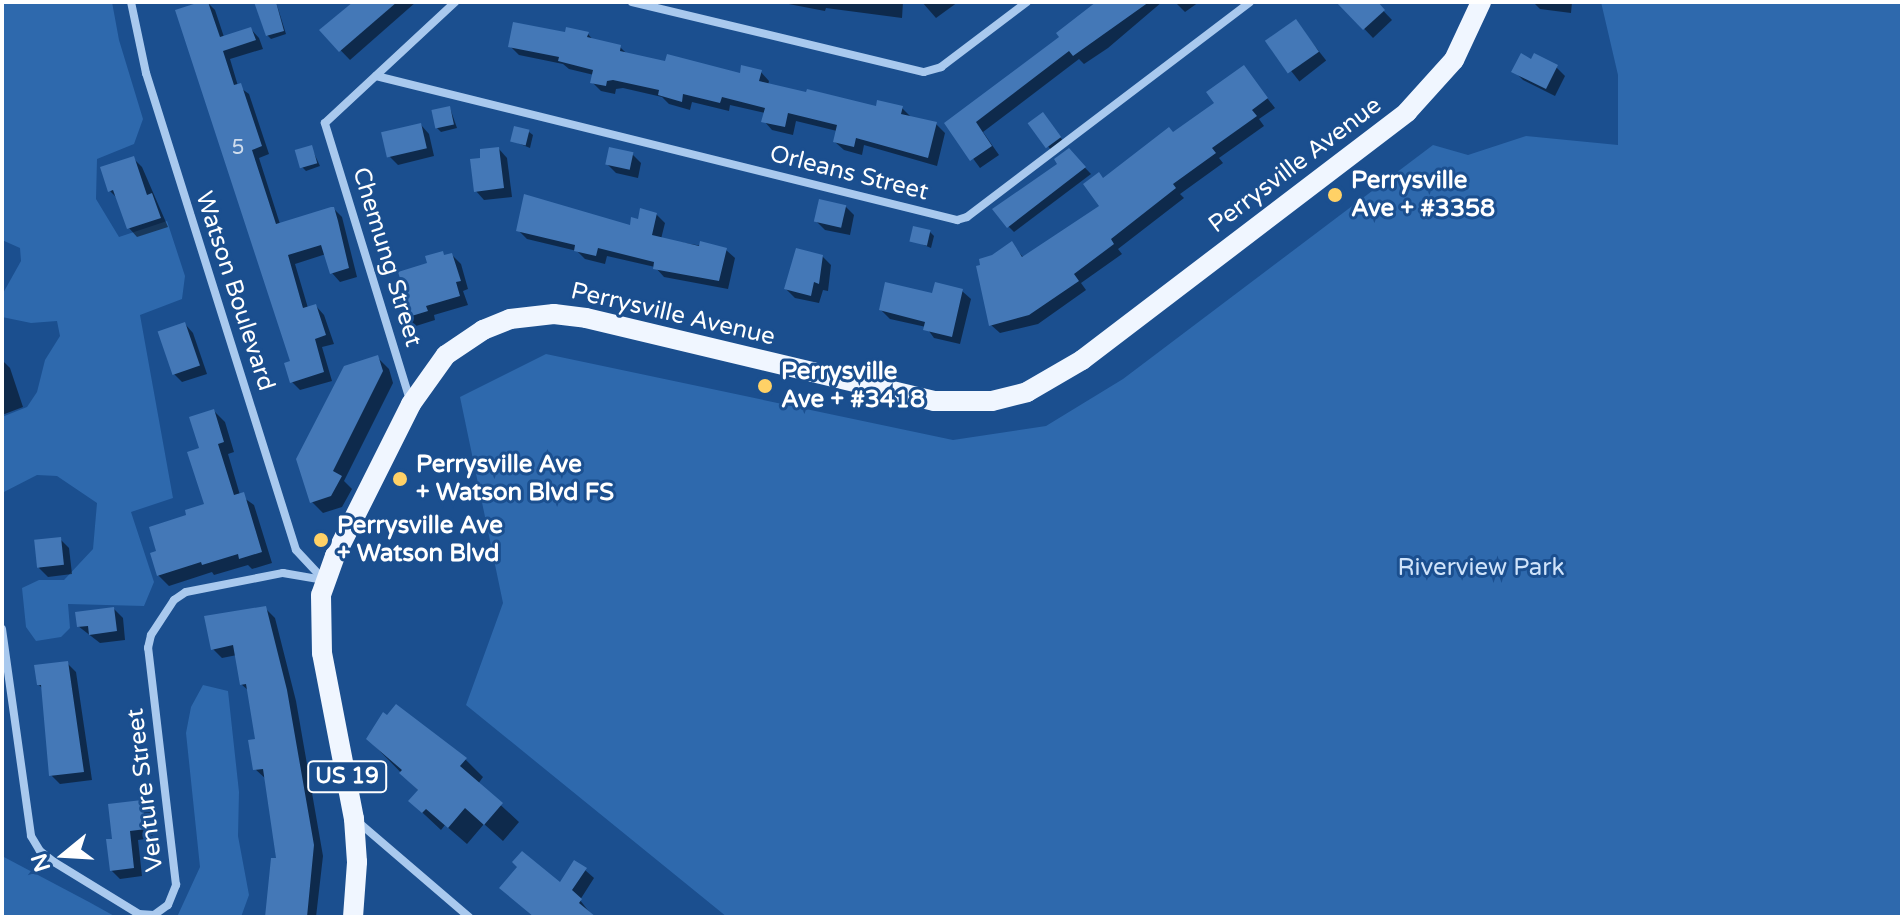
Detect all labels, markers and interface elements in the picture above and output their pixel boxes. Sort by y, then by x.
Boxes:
street label: Perrysville Avenue [1203,91,1387,239]
house number: 5 [232,136,244,160]
street label: Orleans Street [767,139,931,207]
street label: Chemung Street [346,164,428,350]
place label: Perrysville Ave + #3358 [1351,167,1495,223]
marker: Perrysville Ave + #3358 [1326,186,1344,204]
street label: Watson Boulevard [189,188,281,394]
street label: Perrysville Avenue [568,277,778,351]
place label: Perrysville Ave + #3418 [781,358,925,414]
marker: Perrysville Ave + #3418 [756,377,774,395]
place label: Perrysville Ave + Watson Blvd FS [416,451,614,507]
marker: Perrysville Ave + Watson Blvd FS [391,470,409,488]
place label: Perrysville Ave + Watson Blvd [337,512,503,568]
marker: Perrysville Ave + Watson Blvd [312,531,330,549]
park label: Riverview Park [1397,554,1565,582]
street label: Venture Street [121,707,169,873]
road number: US 19 [307,759,387,795]
north arrow [24,815,104,895]
text: N [26,850,56,875]

